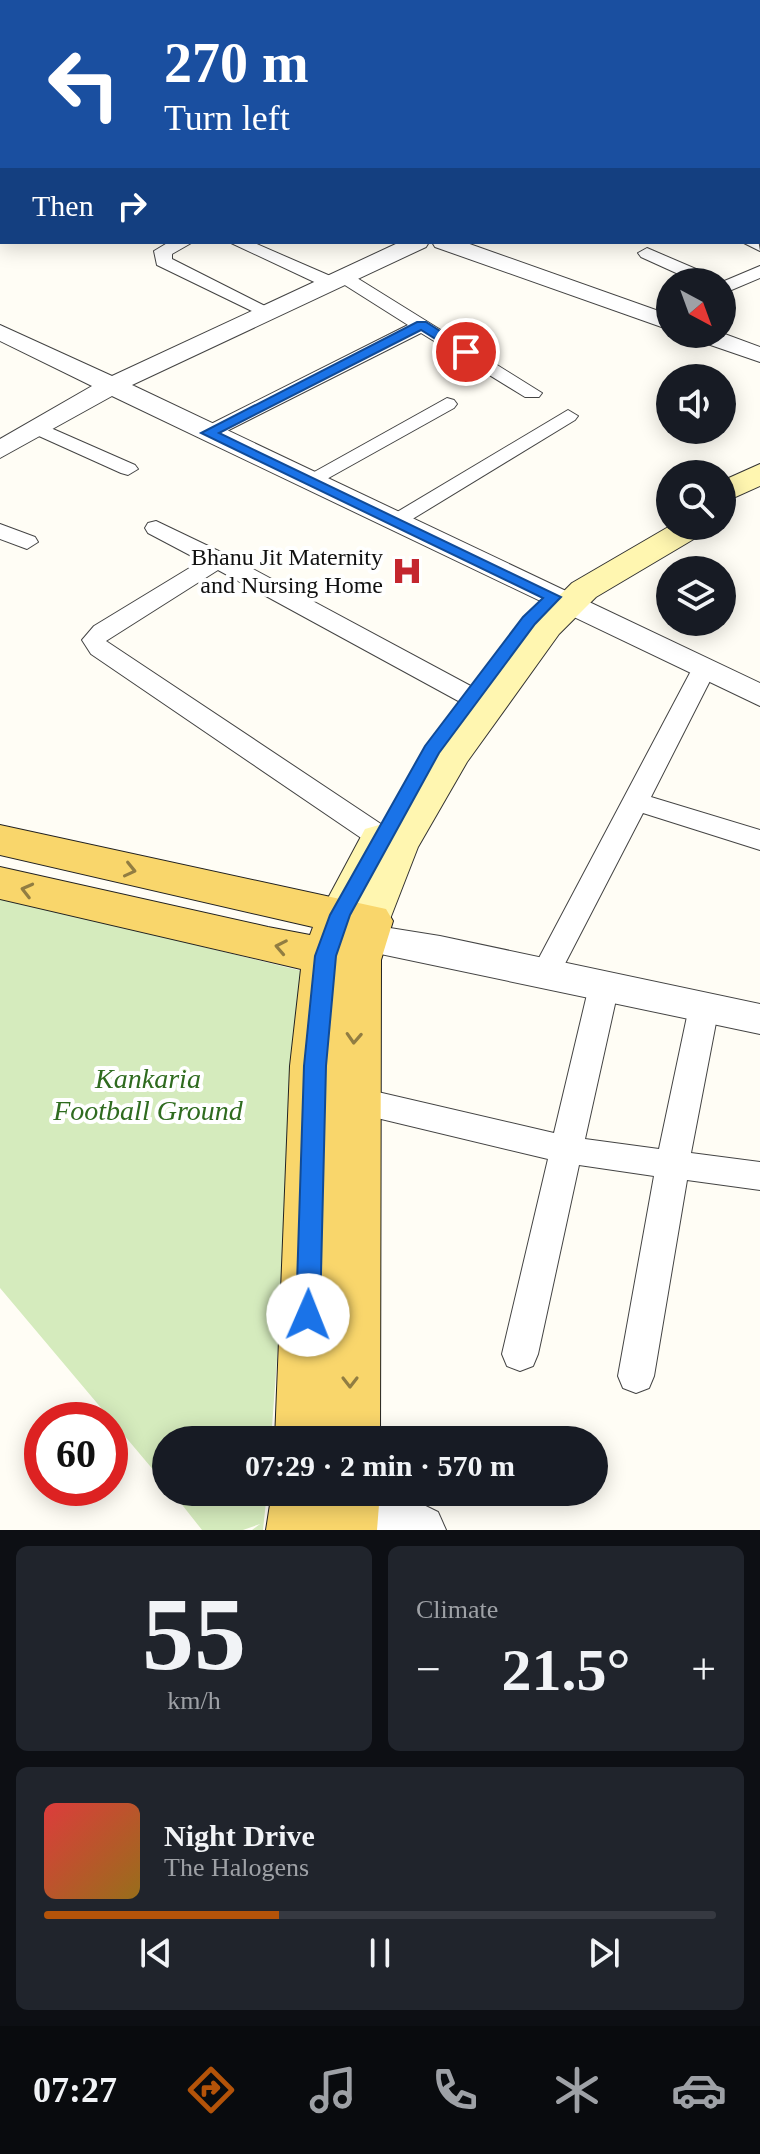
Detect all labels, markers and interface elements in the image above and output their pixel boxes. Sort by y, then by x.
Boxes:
icon: left [32,32,136,136]
text: 270 m [164,32,309,94]
text: Turn left [164,98,290,138]
icon: right [110,184,154,228]
text: Then [32,189,94,222]
north arrow [656,268,736,348]
map controls [656,268,736,636]
pin [432,318,500,386]
icon: arrive [444,330,488,374]
button: sound [656,364,736,444]
button: search [656,460,736,540]
place label: Bhanu Jit Maternity and Nursing Home [191,544,383,598]
hospital icon: Bhanu Jit Maternity and Nursing Home [390,554,424,588]
button: layers [656,556,736,636]
one-way arrow [123,861,137,878]
one-way arrow [21,882,35,899]
one-way arrow [274,940,287,957]
one-way arrow [346,1032,363,1045]
park label: Kankaria Football Ground [52,1063,244,1126]
position arrow [266,1273,350,1357]
one-way arrow [341,1376,359,1389]
speed limit sign: 60 [24,1402,128,1506]
text: 07:29 · 2 min · 570 m [245,1449,515,1482]
text: 55 [142,1576,246,1691]
text: Climate [416,1595,498,1624]
text: 21.5° [502,1637,631,1703]
text: − [416,1645,441,1694]
text: + [691,1645,716,1694]
text: km/h [167,1686,221,1715]
text: Night Drive [164,1819,315,1852]
text: The Halogens [164,1853,309,1882]
icon: previous [134,1931,178,1975]
icon: pause [358,1931,402,1975]
icon: next [582,1931,626,1975]
icon: directions [183,2062,239,2118]
icon: music [305,2062,361,2118]
icon: phone [427,2062,483,2118]
icon: climate [549,2062,605,2118]
icon: car [671,2062,727,2118]
text: 07:27 [33,2070,117,2110]

